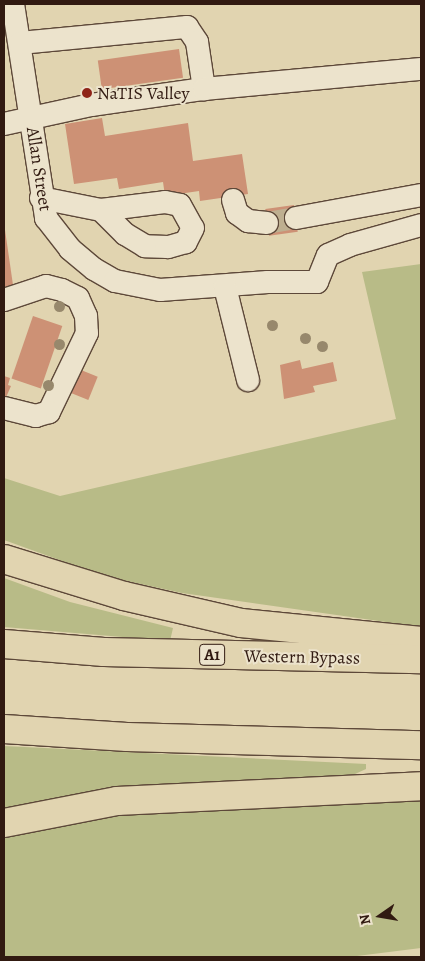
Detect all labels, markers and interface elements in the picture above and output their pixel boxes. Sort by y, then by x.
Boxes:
place label: NaTIS Valley [97,82,189,104]
marker: NaTIS Valley [81,87,93,99]
street label: Allan Street [22,125,56,213]
road number: A1 [198,642,226,668]
street label: Western Bypass [244,645,360,669]
north arrow [355,891,405,941]
text: N [354,912,375,927]

